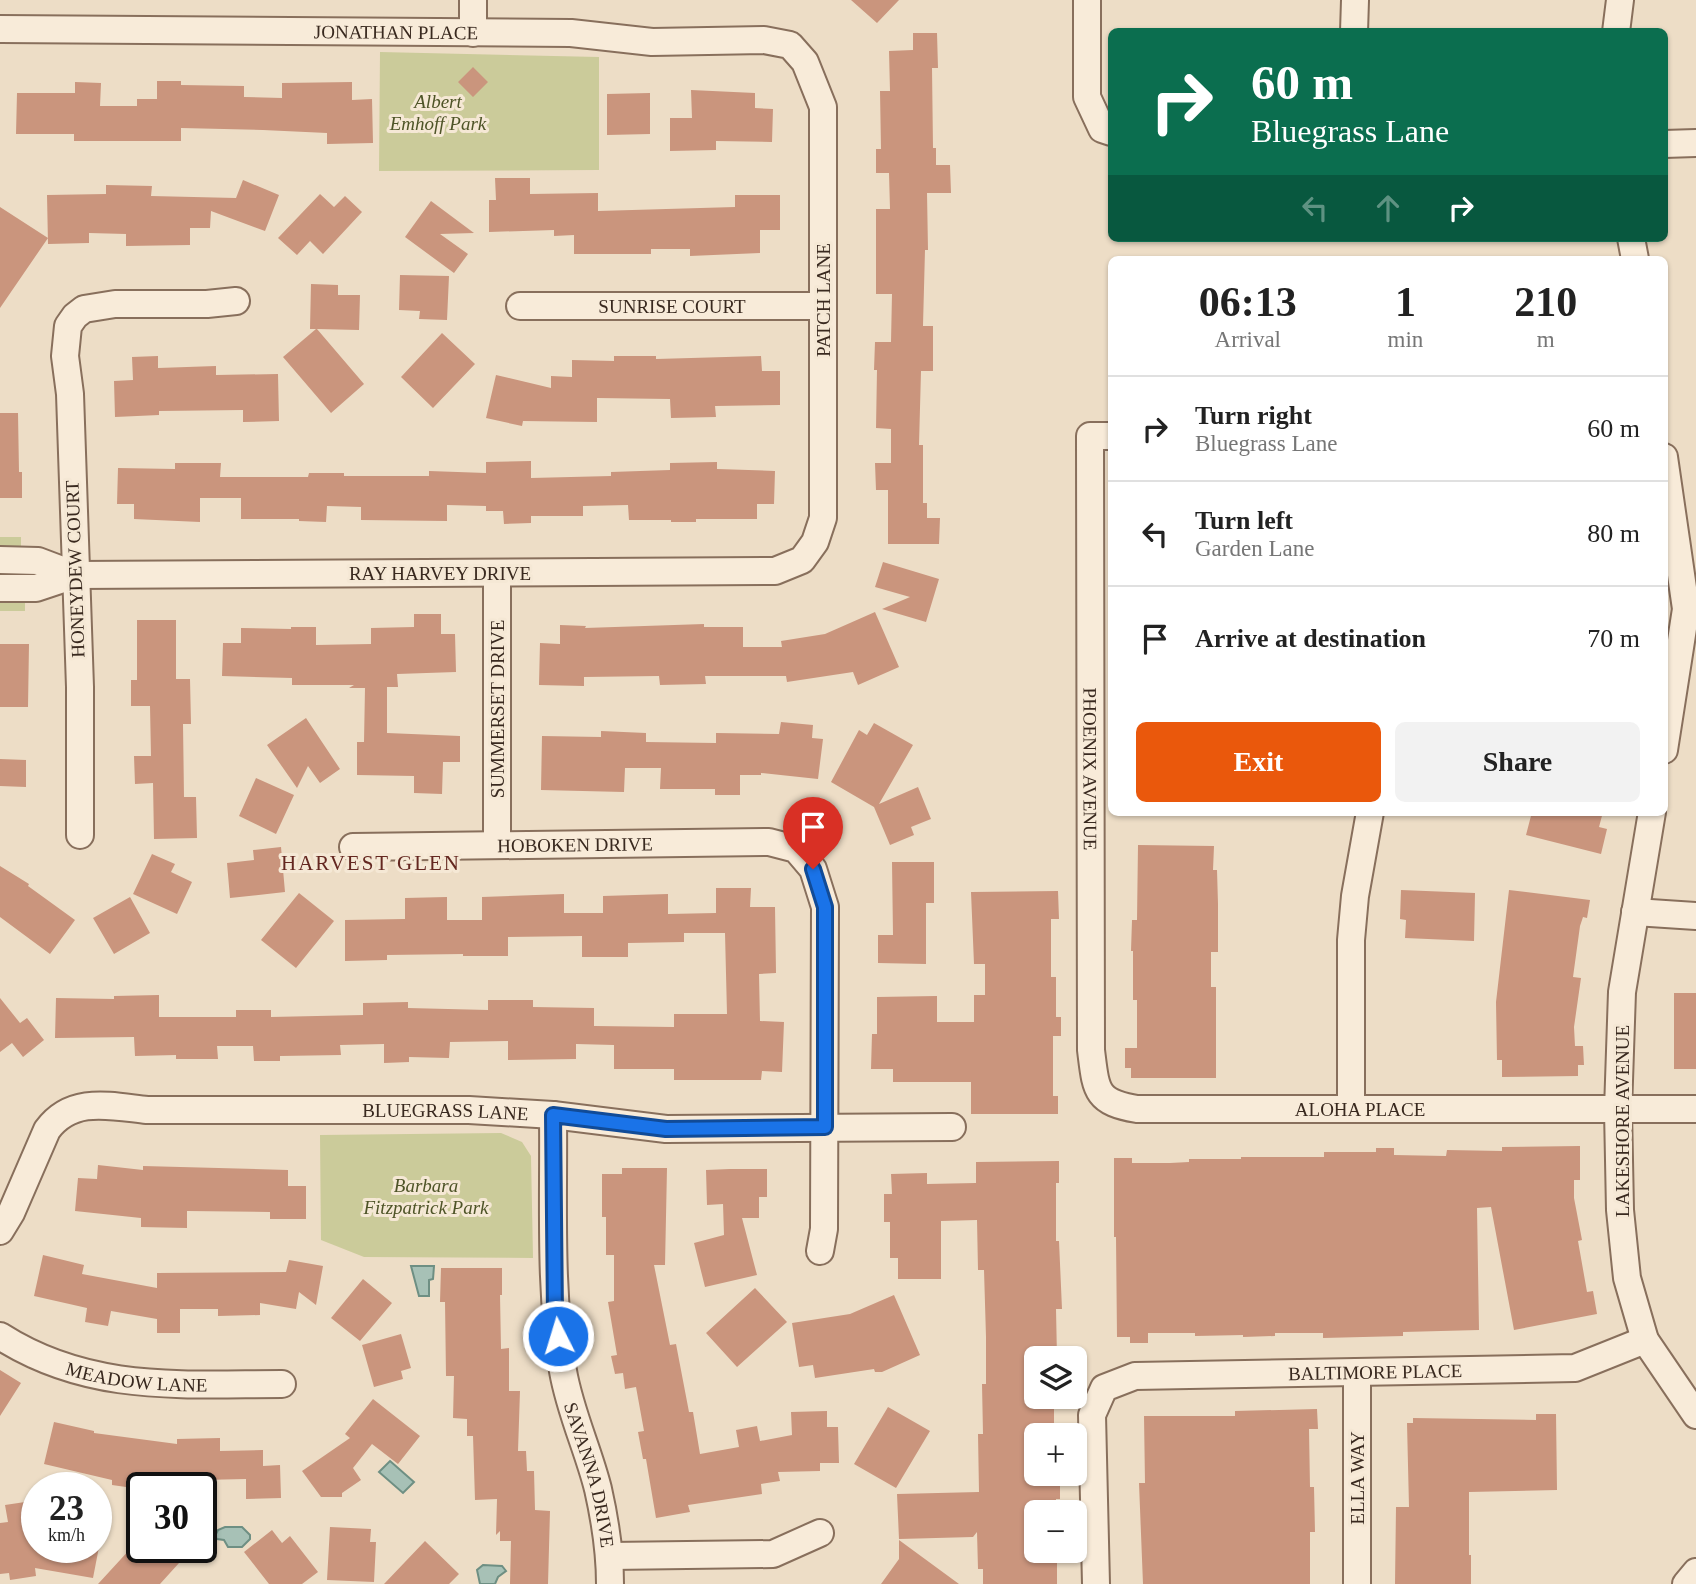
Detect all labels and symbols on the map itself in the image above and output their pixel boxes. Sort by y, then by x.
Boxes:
street label: JONATHAN PLACE [314,21,478,43]
park label: Albert Emhoff Park [389,91,487,134]
street label: PATCH LANE [813,243,834,357]
street label: SUNRISE COURT [598,296,746,317]
street label: HONEYDEW COURT [61,480,89,658]
street label: RAY HARVEY DRIVE [349,563,531,584]
street label: SUMMERSET DRIVE [487,620,508,798]
street label: PHOENIX AVENUE [1080,688,1101,850]
pin [783,797,843,869]
street label: HOBOKEN DRIVE [497,833,653,856]
district label: HARVEST GLEN [281,851,461,875]
street label: LAKESHORE AVENUE [1612,1025,1633,1217]
street label: ALOHA PLACE [1295,1099,1425,1120]
street label: BLUEGRASS LANE [362,1100,529,1124]
park label: Barbara Fitzpatrick Park [362,1175,489,1218]
position arrow [521,1299,595,1373]
street label: MEADOW LANE [64,1357,208,1395]
street label: BALTIMORE PLACE [1288,1360,1462,1384]
street label: SAVANNA DRIVE [560,1400,618,1549]
street label: ELLA WAY [1347,1431,1368,1525]
speed limit sign: 30 [126,1472,217,1563]

